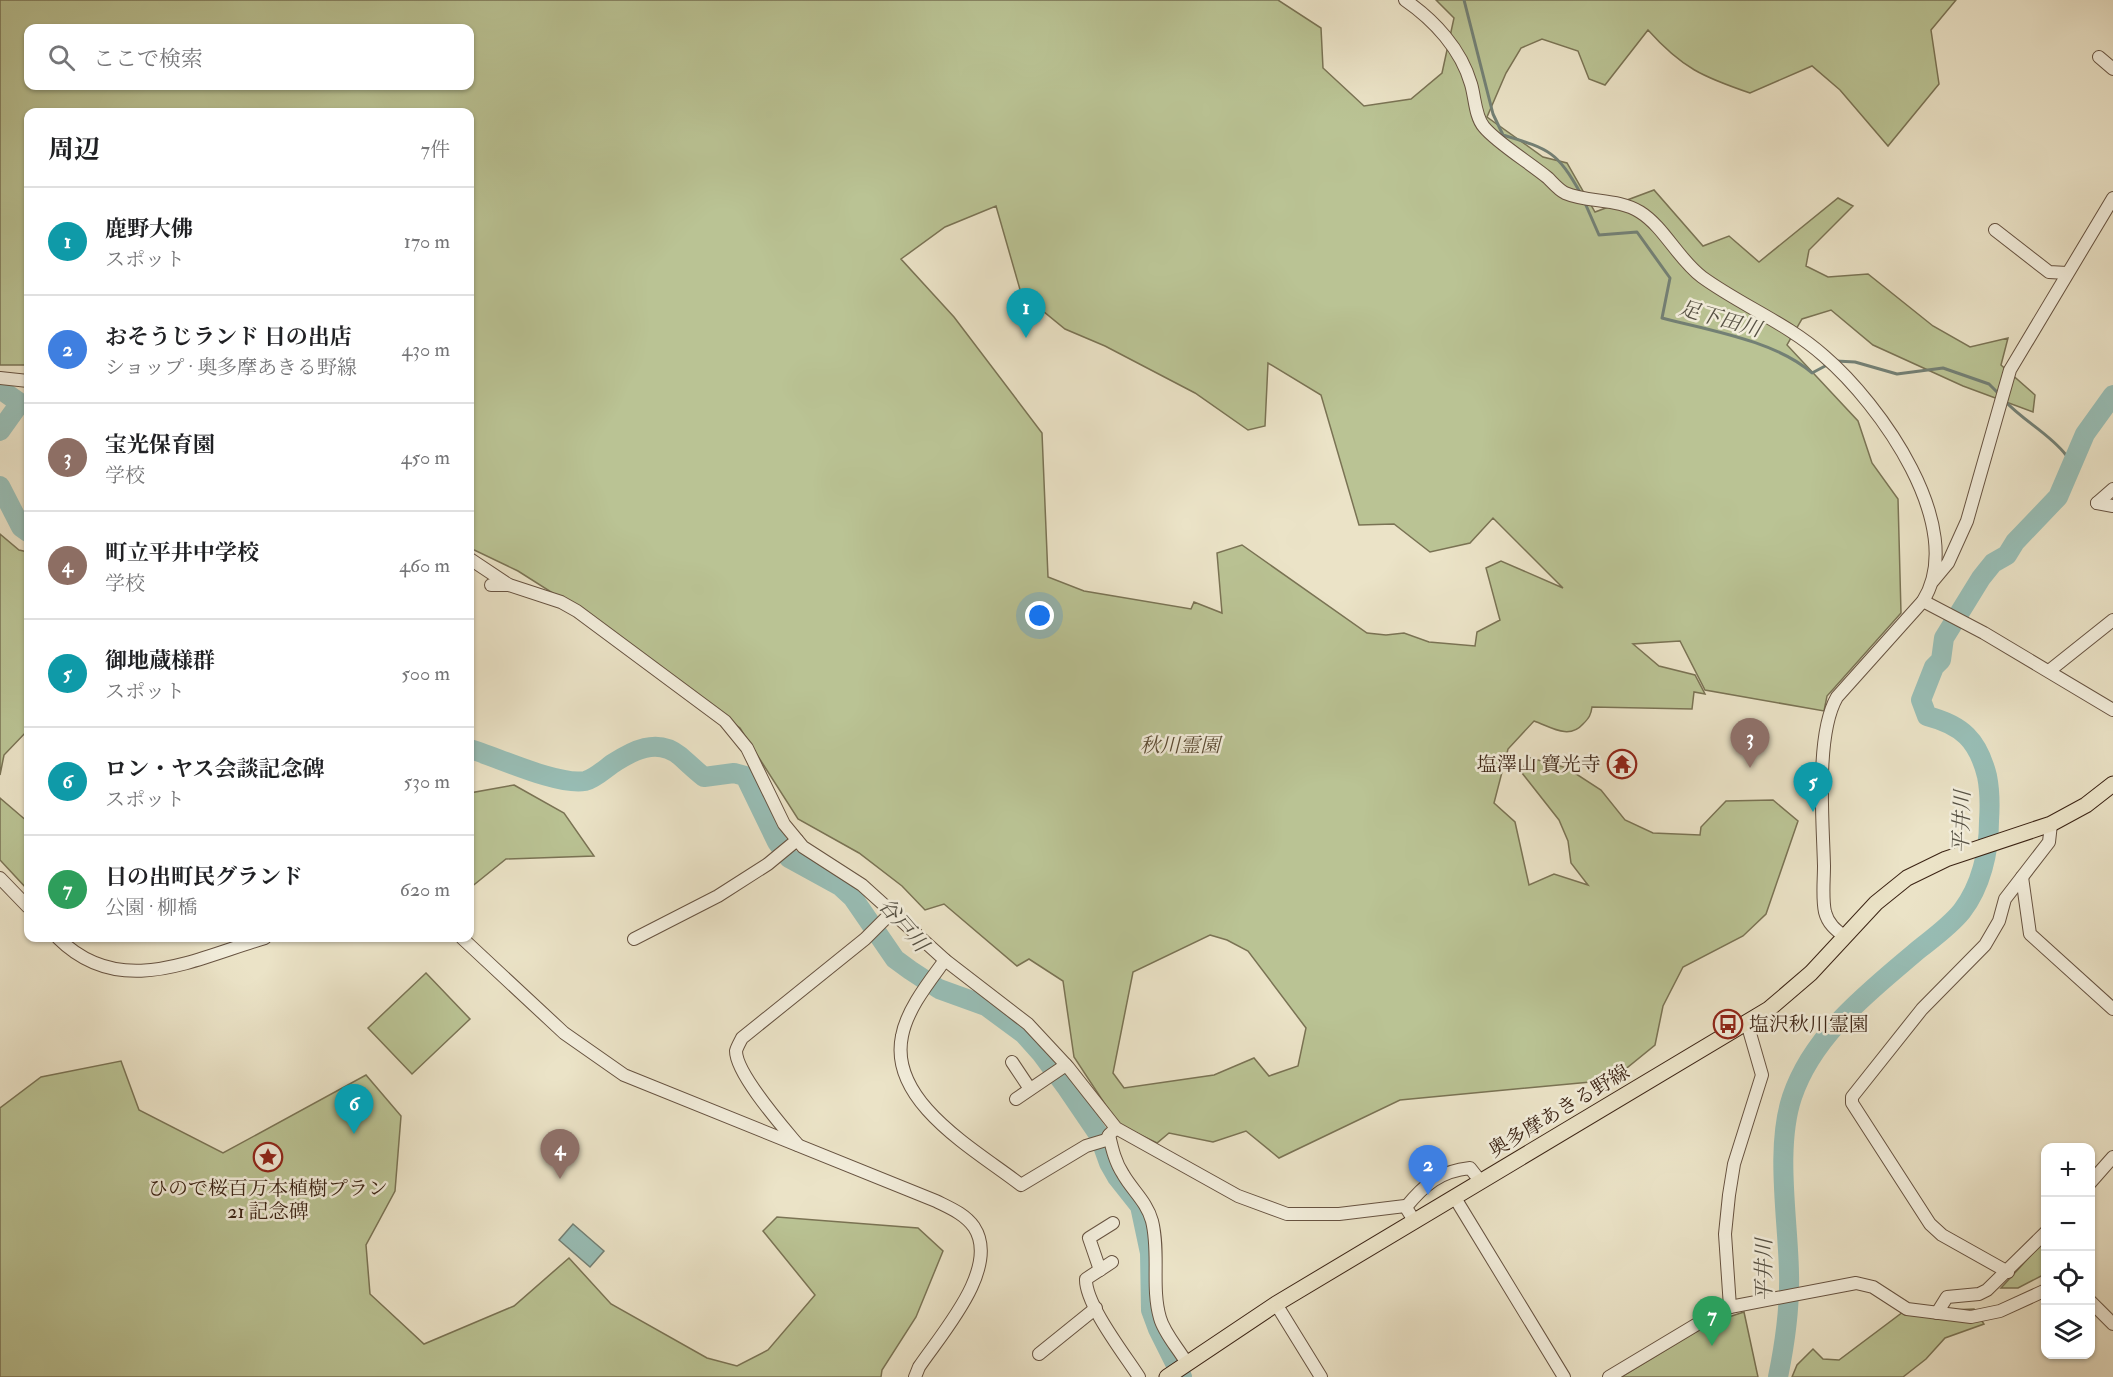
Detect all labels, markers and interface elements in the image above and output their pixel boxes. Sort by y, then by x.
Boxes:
search box [24,24,474,90]
icon: search [45,41,78,74]
text: ここで検索 [93,45,203,73]
text: 周辺 [48,134,100,166]
text: 7件 [421,137,450,162]
text: 鹿野大佛 [105,215,193,243]
text: 1 [64,229,71,254]
text: 170 m [404,229,450,254]
text: スポット [105,247,185,272]
pin: 1 [1006,288,1046,338]
water label: 足下田川 [1676,294,1766,344]
text: おそうじランド 日の出店 [105,323,352,351]
text: 2 [62,337,73,362]
text: 430 m [402,337,450,362]
text: ショップ · 奥多摩あきる野線 [105,355,357,380]
text: 宝光保育園 [105,431,215,459]
text: 3 [64,445,71,470]
text: 450 m [401,445,450,470]
text: 学校 [105,463,145,488]
text: 町立平井中学校 [105,539,259,567]
text: 4 [62,553,73,578]
text: 460 m [399,553,450,578]
text: 学校 [105,571,145,596]
your location [1025,601,1054,630]
text: 御地蔵様群 [105,647,215,675]
text: 5 [63,661,72,686]
text: 500 m [401,661,450,686]
text: スポット [105,679,185,704]
pin: 3 [1730,718,1770,768]
park label: 秋川霊園 [1140,733,1223,758]
temple icon: 塩澤山 寶光寺 [1606,748,1638,780]
place label: 塩澤山 寶光寺 [1477,752,1601,777]
text: ロン・ヤス会談記念碑 [105,755,325,783]
pin: 5 [1794,762,1832,812]
text: 6 [62,769,73,794]
text: 530 m [404,769,450,794]
text: スポット [105,787,185,812]
water label: 平井川 [1947,788,1977,854]
text: 日の出町民グランド [105,863,303,891]
text: 7 [63,877,72,902]
text: 620 m [400,877,450,902]
water label: 谷戸川 [872,892,935,959]
text: 公園 · 柳橋 [105,895,197,920]
bus stop icon: 塩沢秋川霊園 [1712,1008,1744,1040]
place label: 塩沢秋川霊園 [1749,1012,1869,1037]
street label: 奥多摩あきる野線 [1484,1059,1634,1163]
pin: 6 [334,1084,374,1134]
pin: 4 [540,1130,580,1179]
place icon: ひので桜百万本植樹プラン 21 記念碑 [252,1141,284,1173]
map controls [2041,1143,2095,1359]
button: + [2041,1143,2095,1197]
pin: 2 [1408,1146,1448,1195]
place label: ひので桜百万本植樹プラン 21 記念碑 [148,1176,388,1224]
button: − [2041,1197,2095,1251]
water label: 平井川 [1751,1237,1778,1302]
button: locate [2041,1251,2095,1305]
pin: 7 [1692,1296,1732,1346]
button: layers [2041,1305,2095,1359]

